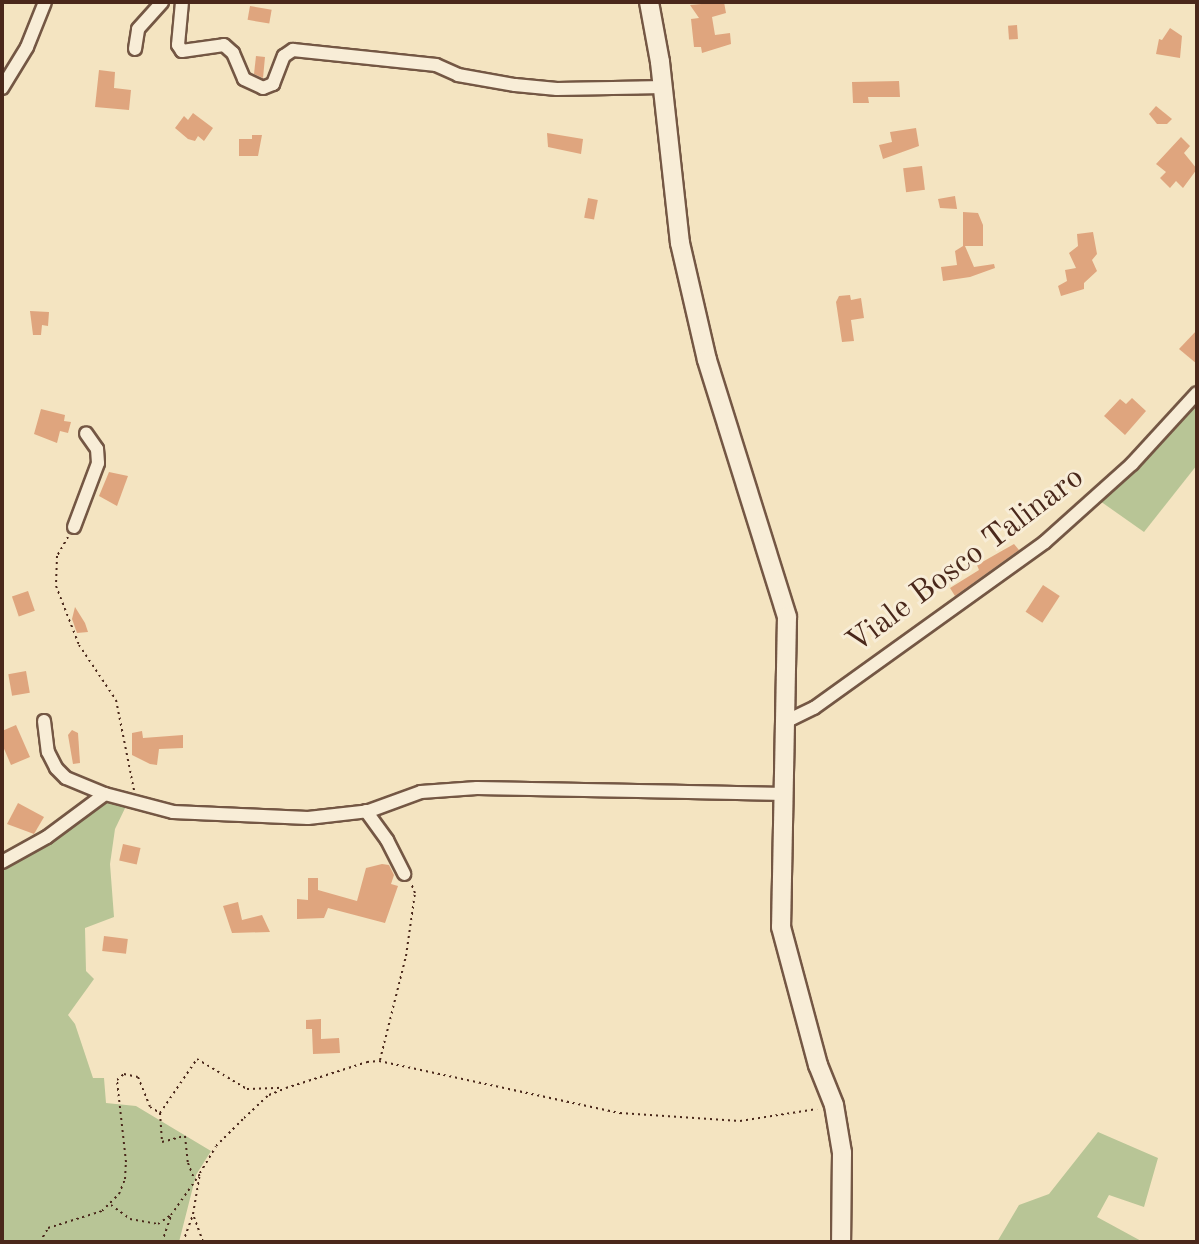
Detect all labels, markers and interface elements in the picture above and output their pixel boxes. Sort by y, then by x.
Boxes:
street label: Viale Bosco Talinaro [840,459,1092,663]

